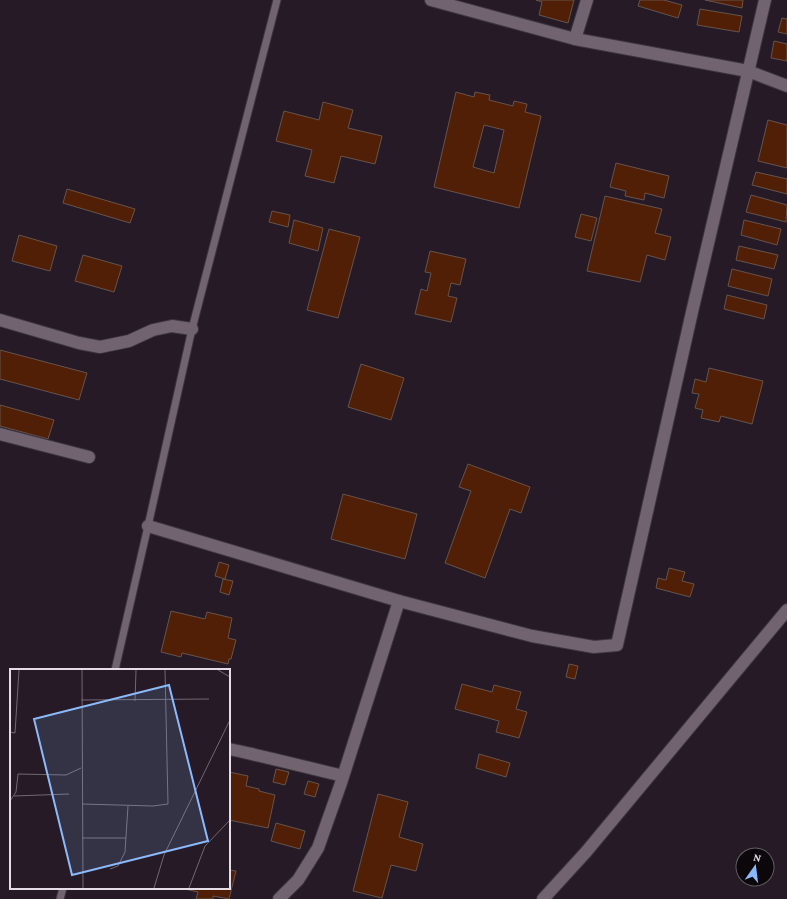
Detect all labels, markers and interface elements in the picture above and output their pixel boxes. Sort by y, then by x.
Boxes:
inset map [10,669,230,889]
north arrow [735,847,775,887]
text: N [752,851,763,864]

